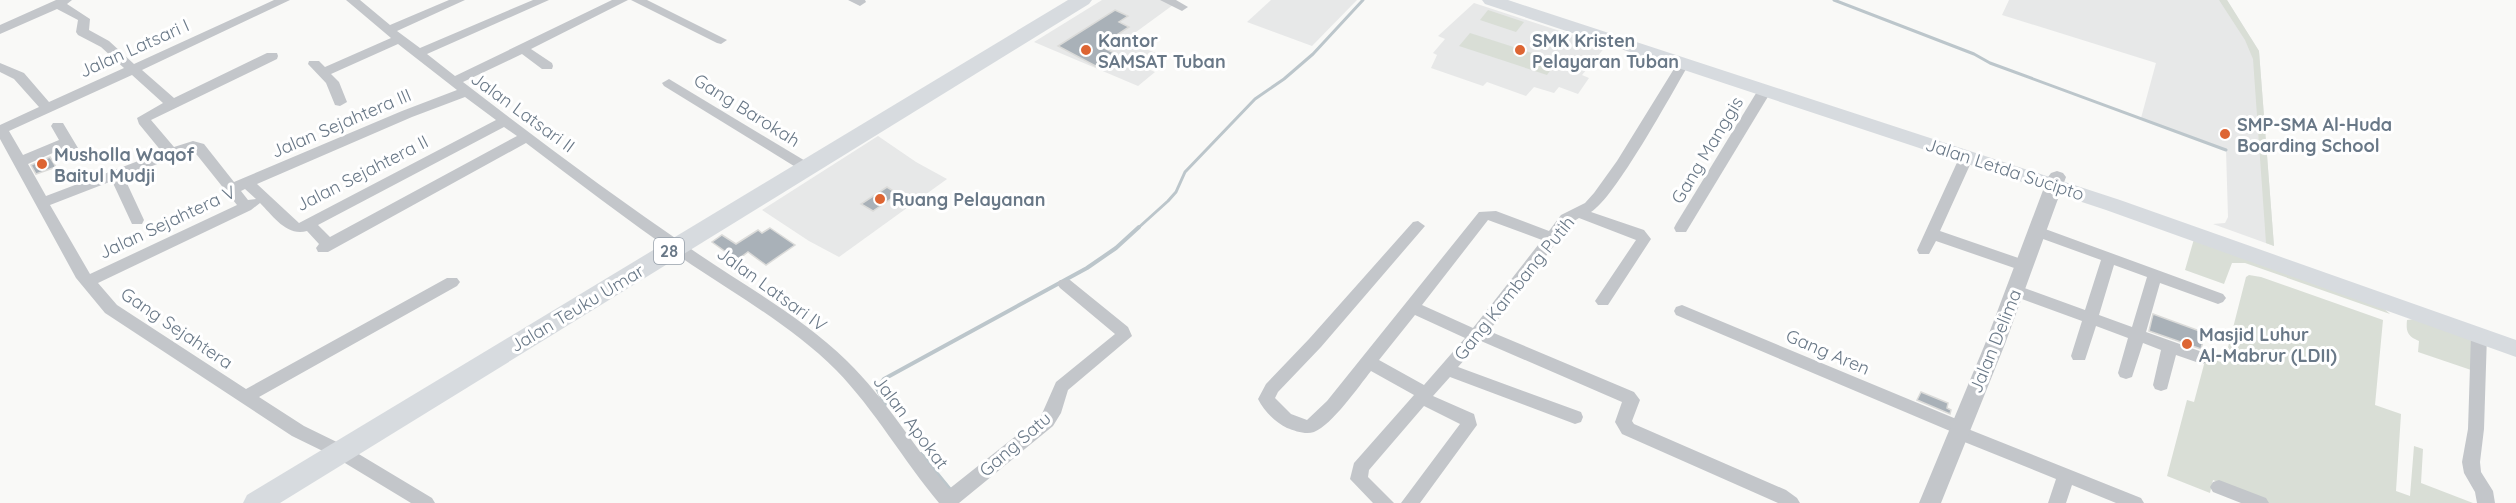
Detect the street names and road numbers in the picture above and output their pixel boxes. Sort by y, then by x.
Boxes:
street label: Jalan Latsari I [75,13,193,83]
street label: Jalan Latsari II [467,67,579,157]
street label: Gang Barokah [690,68,804,152]
street label: Jalan Sejahtera III [267,83,415,163]
street label: Gang Manggis [1666,92,1748,208]
street label: Jalan Sejahtera II [292,130,432,216]
street label: Jalan Letda Sucipto [1923,133,2087,205]
street label: Jalan Sejahtera V [95,180,239,264]
street label: Gang Kambang Putih [1449,211,1579,365]
road number: 28 [654,238,684,264]
street label: Jalan Latsari IV [713,241,831,337]
street label: Jalan Teuku Umar [506,259,648,357]
street label: Gang Sejahtera [117,282,237,374]
street label: Jalan Delima [1964,286,2026,396]
street label: Gang Aren [1783,324,1873,380]
street label: Jalan Apokat [868,371,954,473]
street label: Gang Satu [974,407,1056,481]

